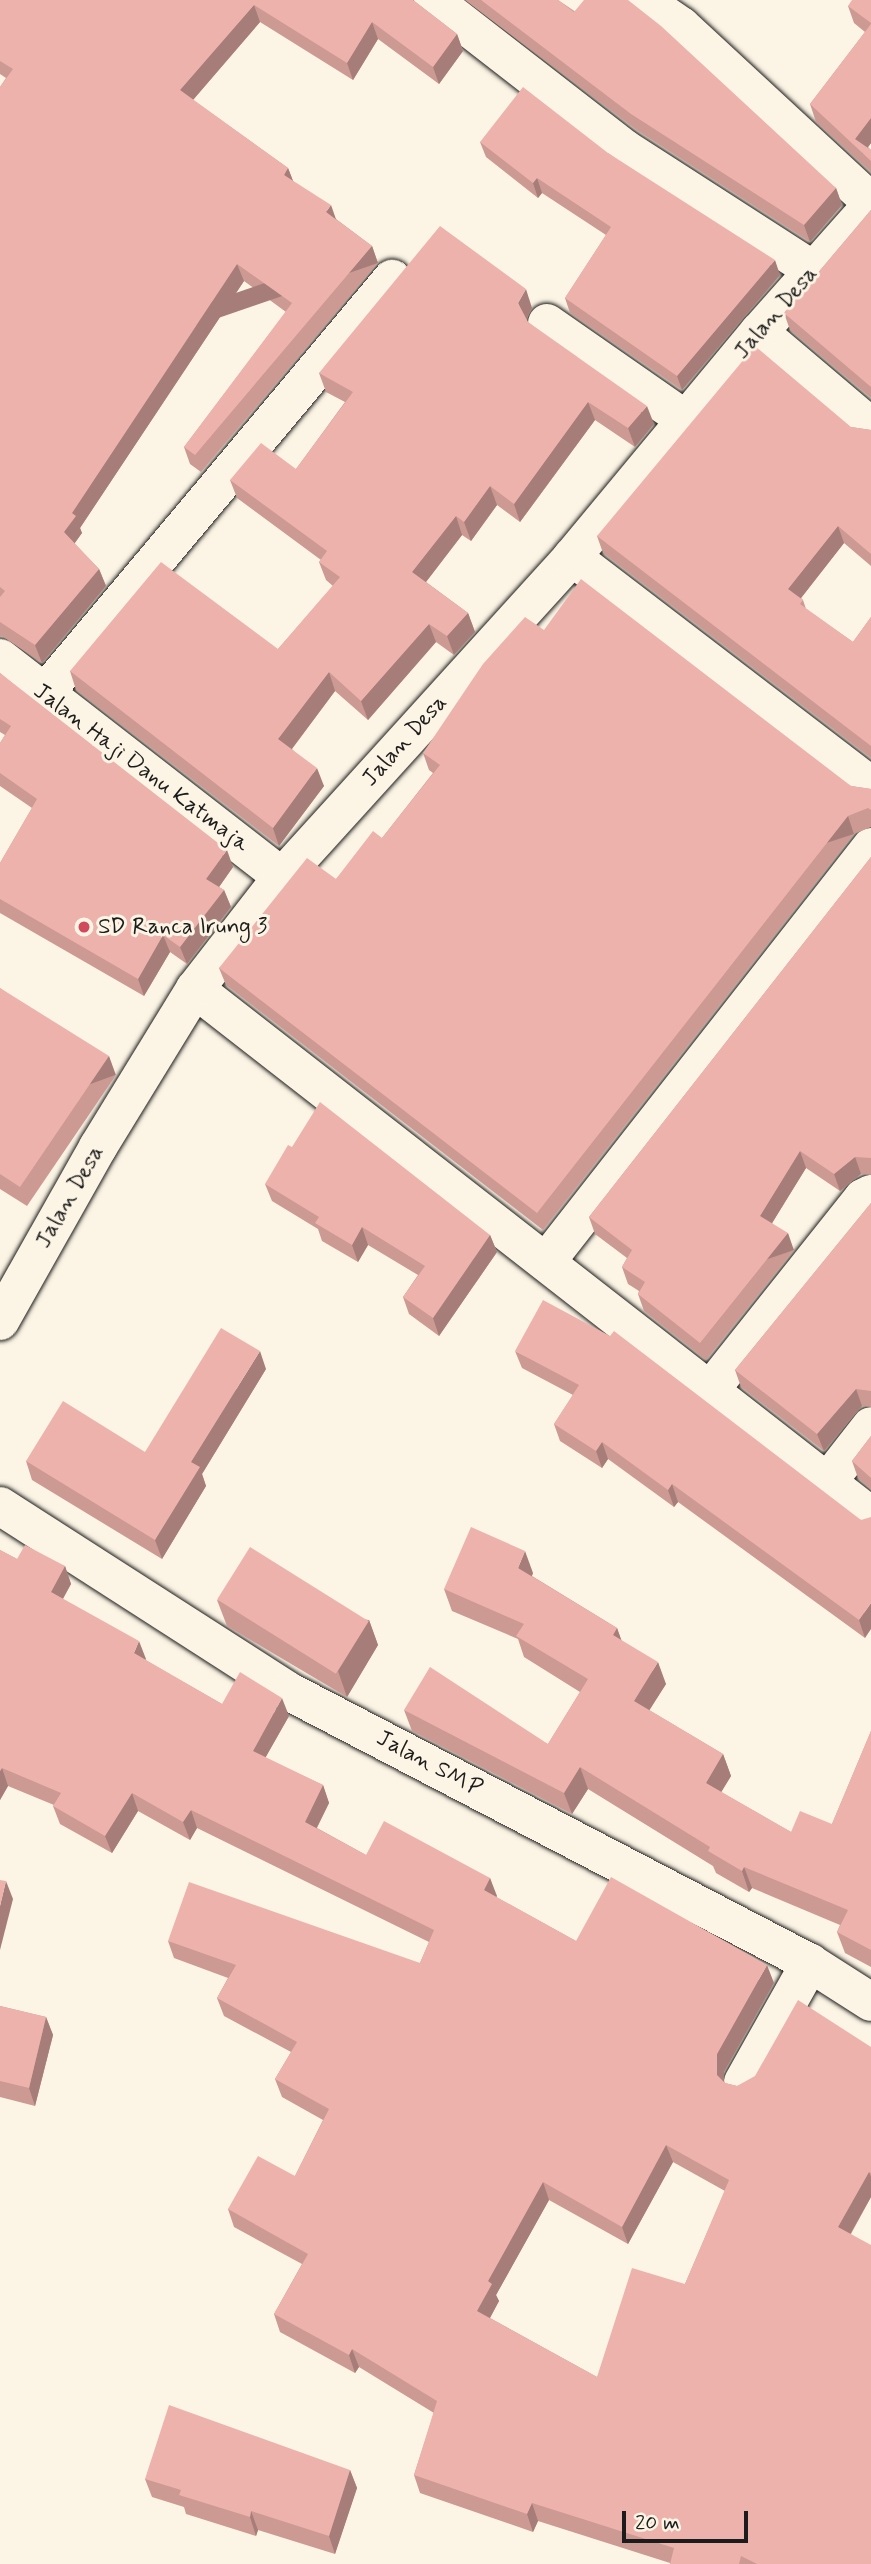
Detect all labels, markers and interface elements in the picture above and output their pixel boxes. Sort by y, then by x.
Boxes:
street label: Jalan Desa [728,261,824,365]
street label: Jalan Haji Danu Katmaja [29,679,253,857]
street label: Jalan Desa [357,690,453,792]
place label: SD Ranca Irung 3 [98,913,267,941]
marker: SD Ranca Irung 3 [76,919,92,935]
street label: Jalan Desa [30,1141,110,1253]
street label: Jalan SMP [372,1725,486,1803]
scale bar [626,2498,752,2542]
text: 20 m [635,2509,680,2537]

